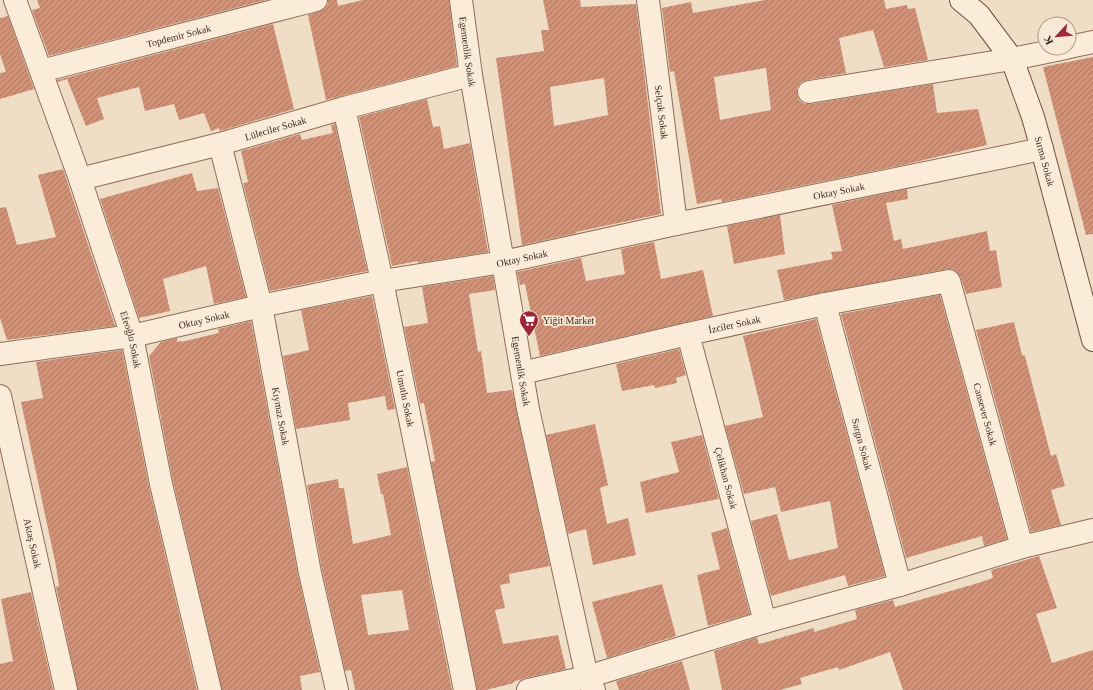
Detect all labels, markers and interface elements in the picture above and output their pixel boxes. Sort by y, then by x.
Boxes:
street label: Egemenlik Sokak [457,16,478,88]
north arrow [1037,16,1077,56]
street label: Topdemir Sokak [145,22,212,50]
text: K [1041,34,1055,47]
street label: Selçuk Sokak [653,84,670,140]
street label: Lüleciler Sokak [243,114,308,143]
street label: Sırma Sokak [1033,135,1057,188]
street label: Oktay Sokak [812,181,865,202]
street label: Oktay Sokak [496,247,549,269]
street label: Efeoğlu Sokak [118,309,143,369]
street label: Oktay Sokak [177,309,231,331]
supermarket icon: Yiğit Market [518,309,540,337]
street label: İzciler Sokak [707,313,762,335]
place label: Yiğit Market [543,315,595,326]
street label: Egemenlik Sokak [510,335,532,407]
street label: Umutlu Sokak [394,369,417,428]
street label: Cansever Sokak [971,382,999,447]
street label: Kıymaz Sokak [270,386,291,446]
street label: Sargın Sokak [850,417,874,471]
street label: Çelikhan Sokak [712,446,740,510]
street label: Aktaş Sokak [22,517,44,569]

